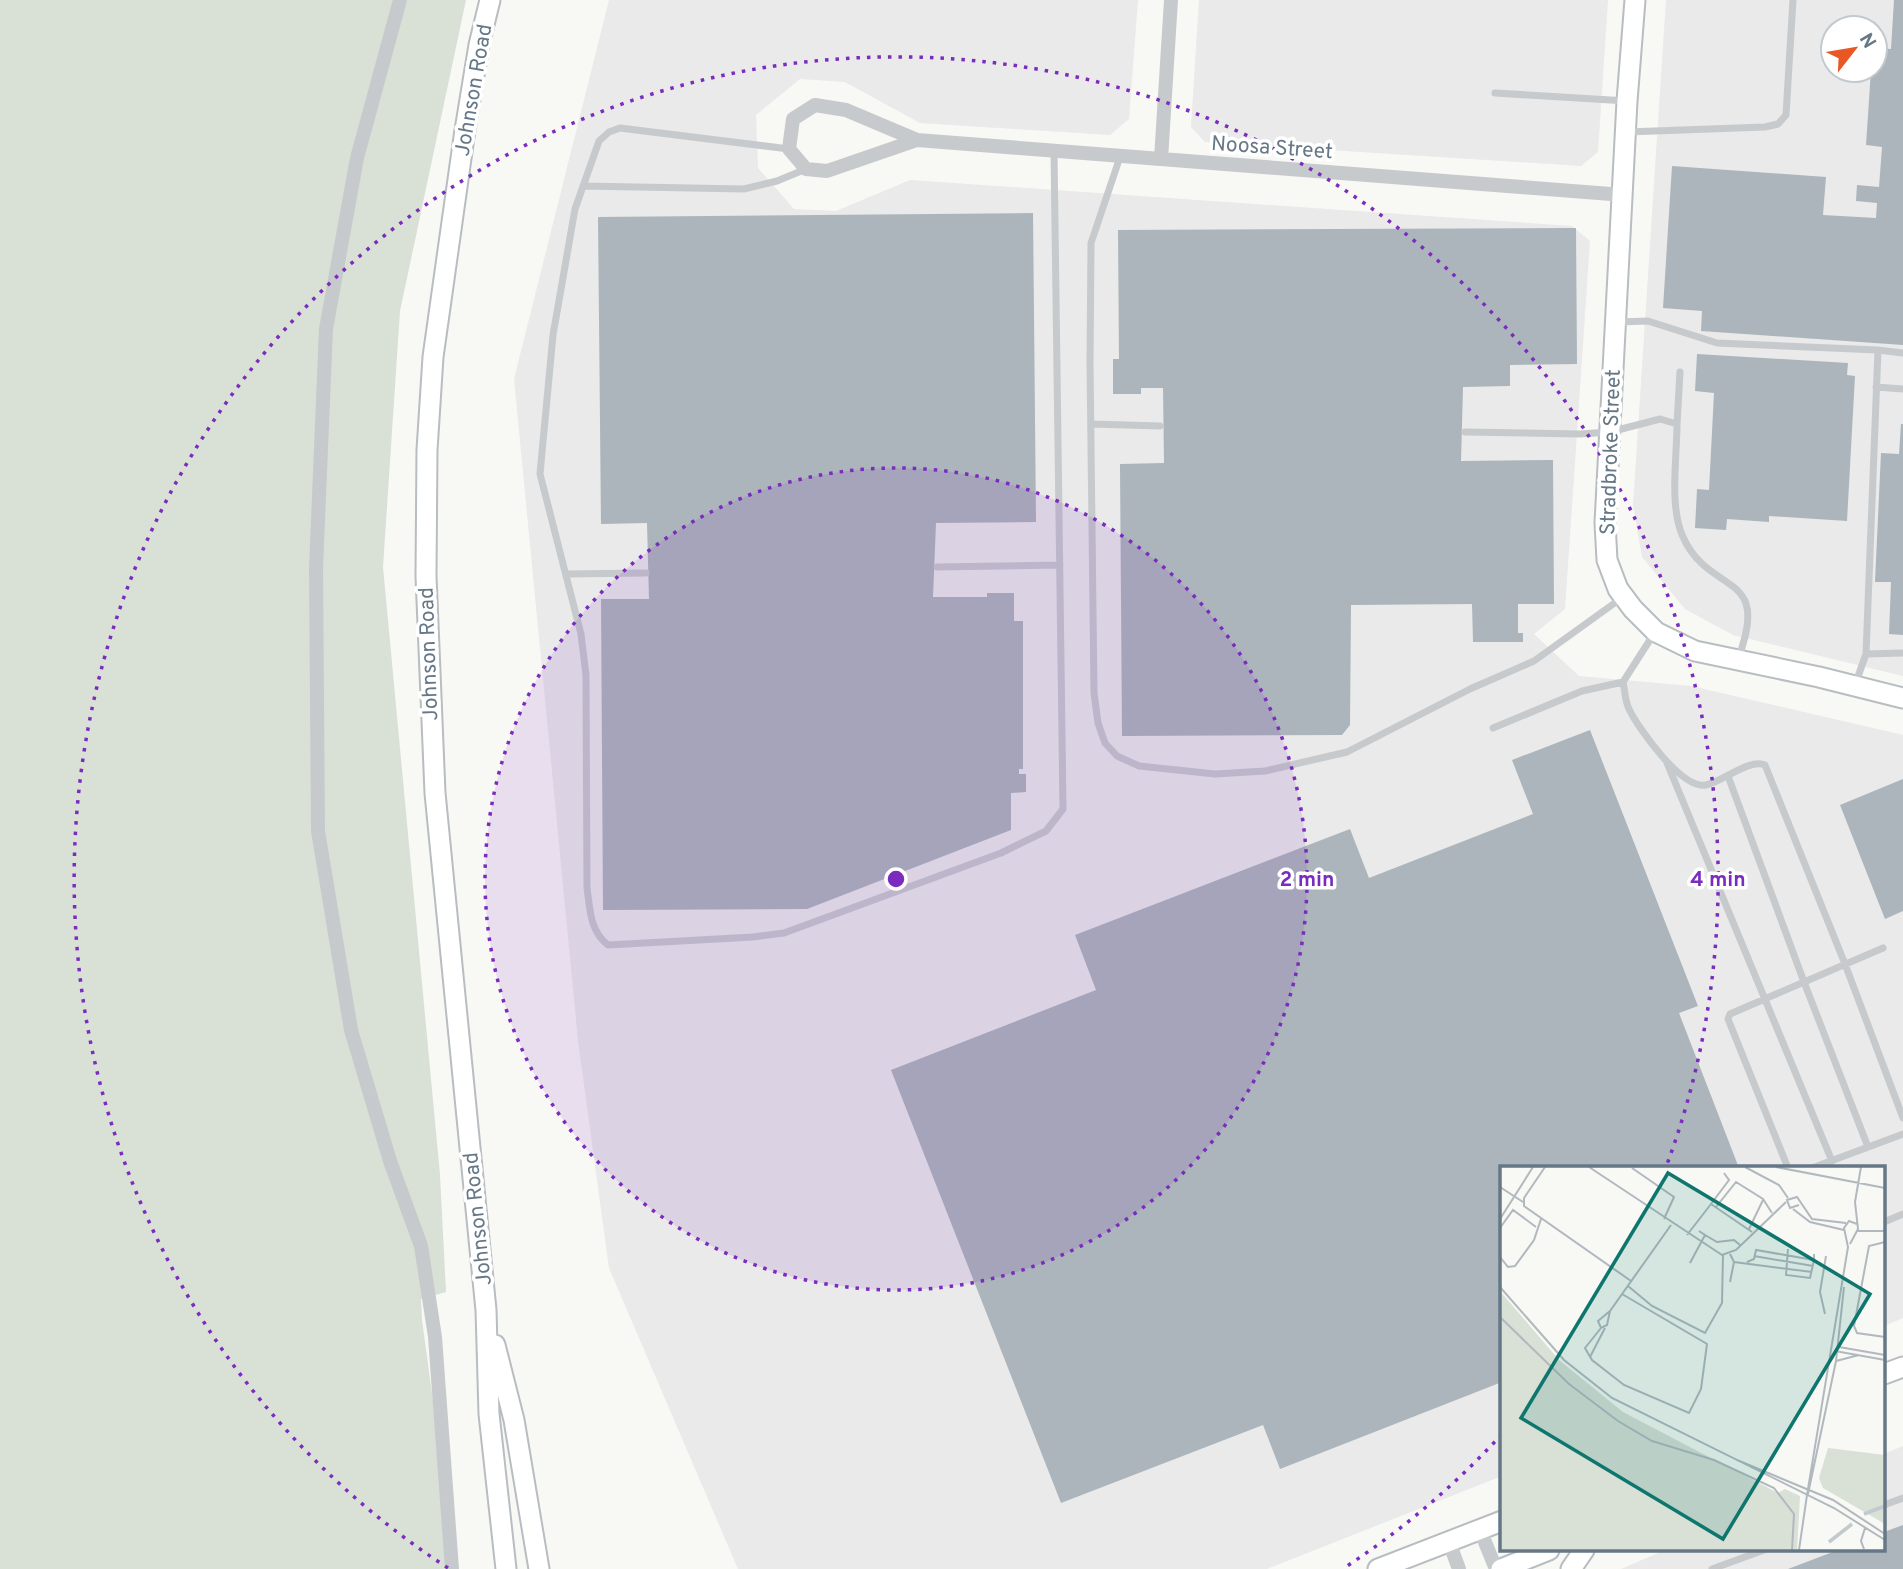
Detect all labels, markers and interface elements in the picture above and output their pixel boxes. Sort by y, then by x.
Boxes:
north arrow [1819,14,1889,84]
street label: Johnson Road [450,22,499,158]
text: N [1853,29,1881,53]
street label: Noosa Street [1210,131,1334,166]
street label: Stradbroke Street [1595,369,1628,535]
street label: Johnson Road [414,587,445,721]
centre of rings [884,867,908,891]
text: 2 min [1280,867,1334,894]
text: 4 min [1690,867,1746,894]
street label: Johnson Road [458,1151,499,1287]
inset map [1500,1166,1885,1552]

